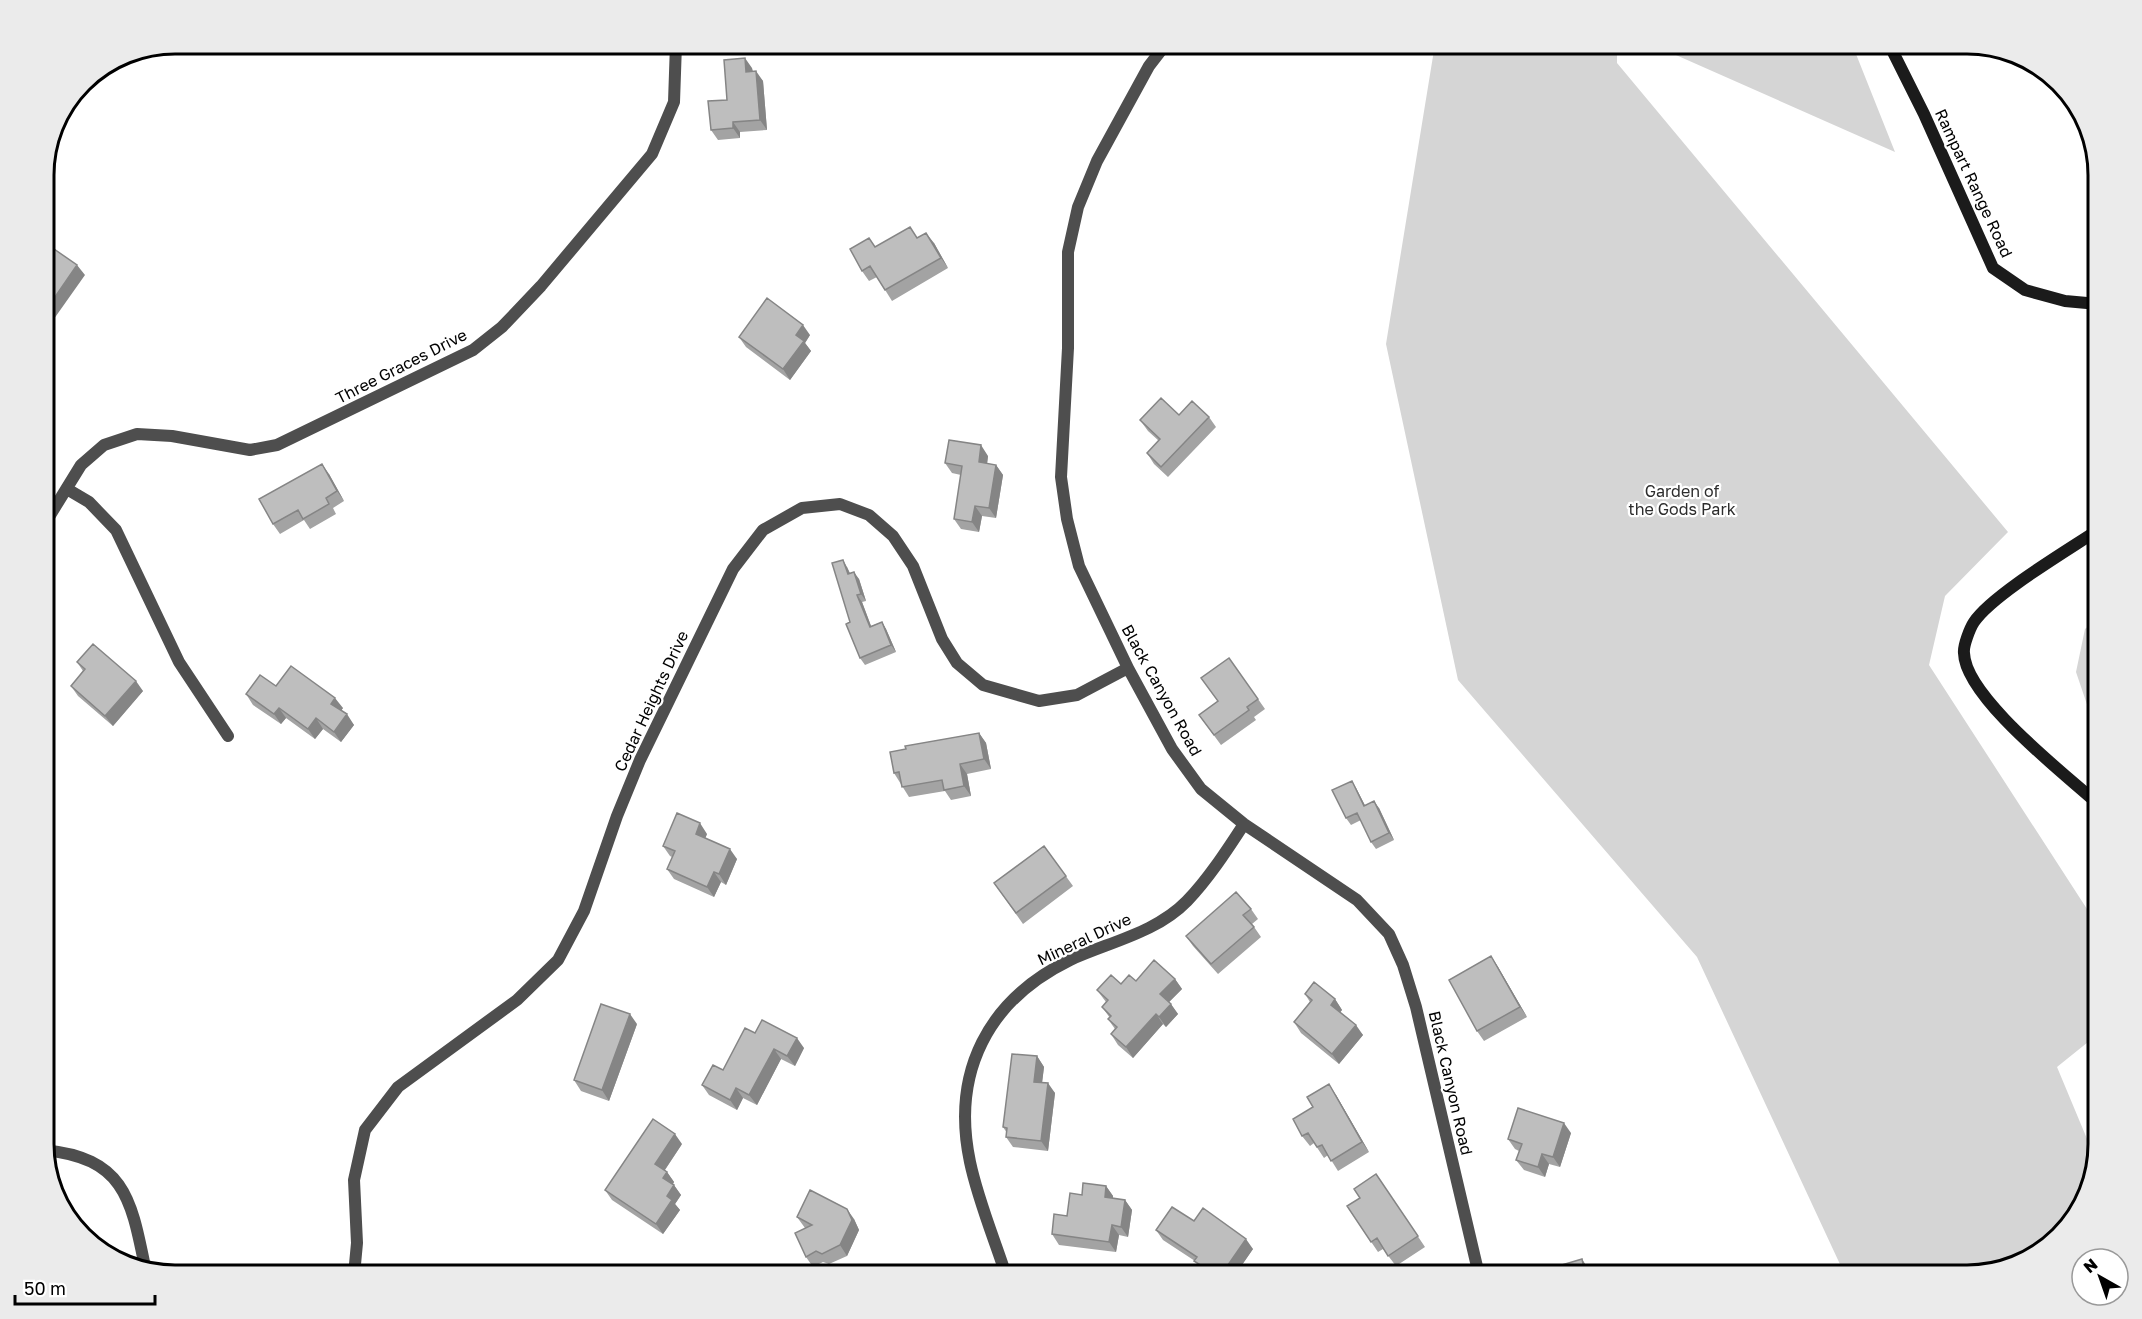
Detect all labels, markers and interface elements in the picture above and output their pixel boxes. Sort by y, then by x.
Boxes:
street label: Rampart Range Road [1931,106,2017,260]
street label: Three Graces Drive [332,324,470,408]
park label: Garden of the Gods Park [1628,481,1736,519]
street label: Black Canyon Road [1118,621,1206,759]
street label: Cedar Heights Drive [610,627,692,775]
street label: Mineral Drive [1034,909,1134,969]
street label: Black Canyon Road [1425,1009,1477,1157]
north arrow [2070,1247,2130,1307]
text: N [2079,1254,2101,1277]
scale bar [15,1268,154,1306]
text: 50 m [24,1277,66,1299]

